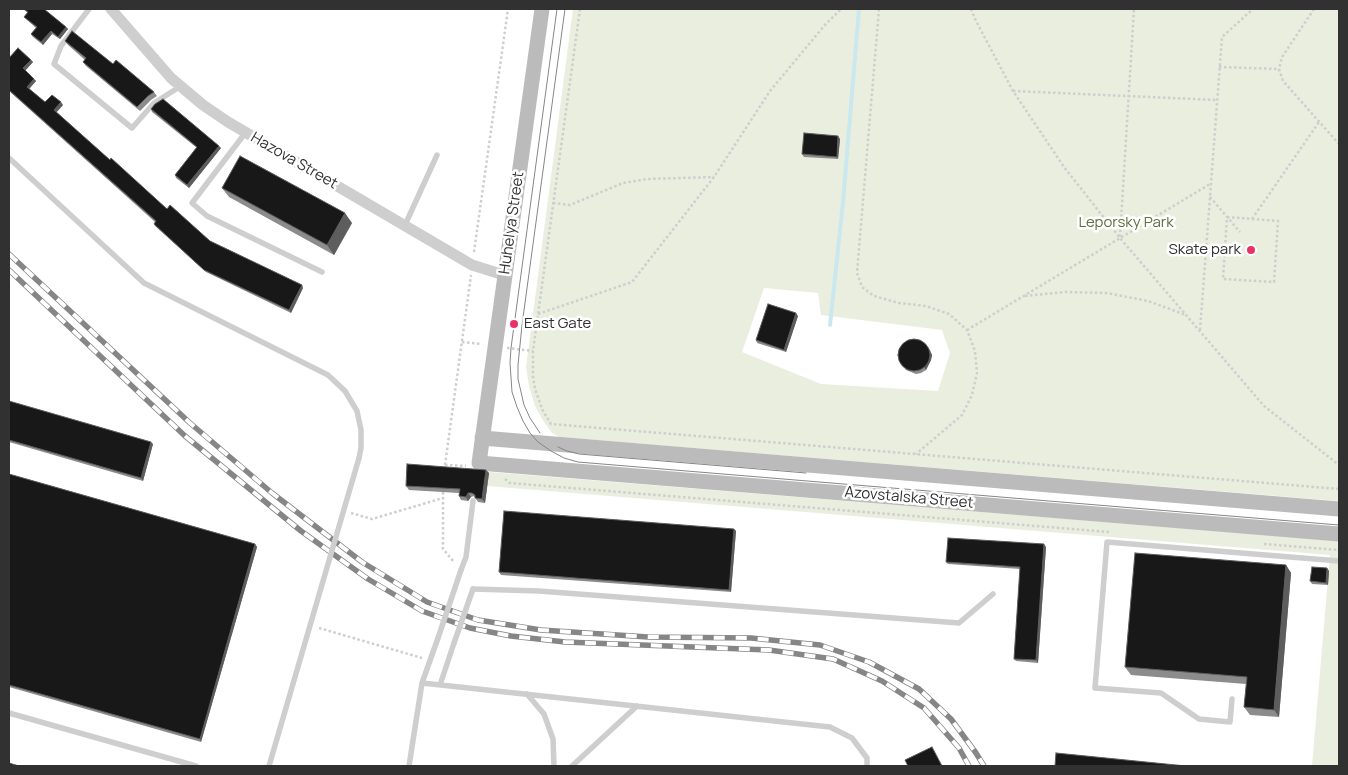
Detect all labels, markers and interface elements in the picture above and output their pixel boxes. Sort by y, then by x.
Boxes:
street label: Hazova Street [247,129,341,193]
street label: Huhelya Street [496,171,528,275]
park label: Leporsky Park [1078,214,1174,232]
place label: Skate park [1168,241,1241,259]
marker: Skate park [1245,244,1257,256]
place label: East Gate [524,315,591,333]
marker: East Gate [508,318,520,330]
street label: Azovstalska Street [844,483,974,513]

